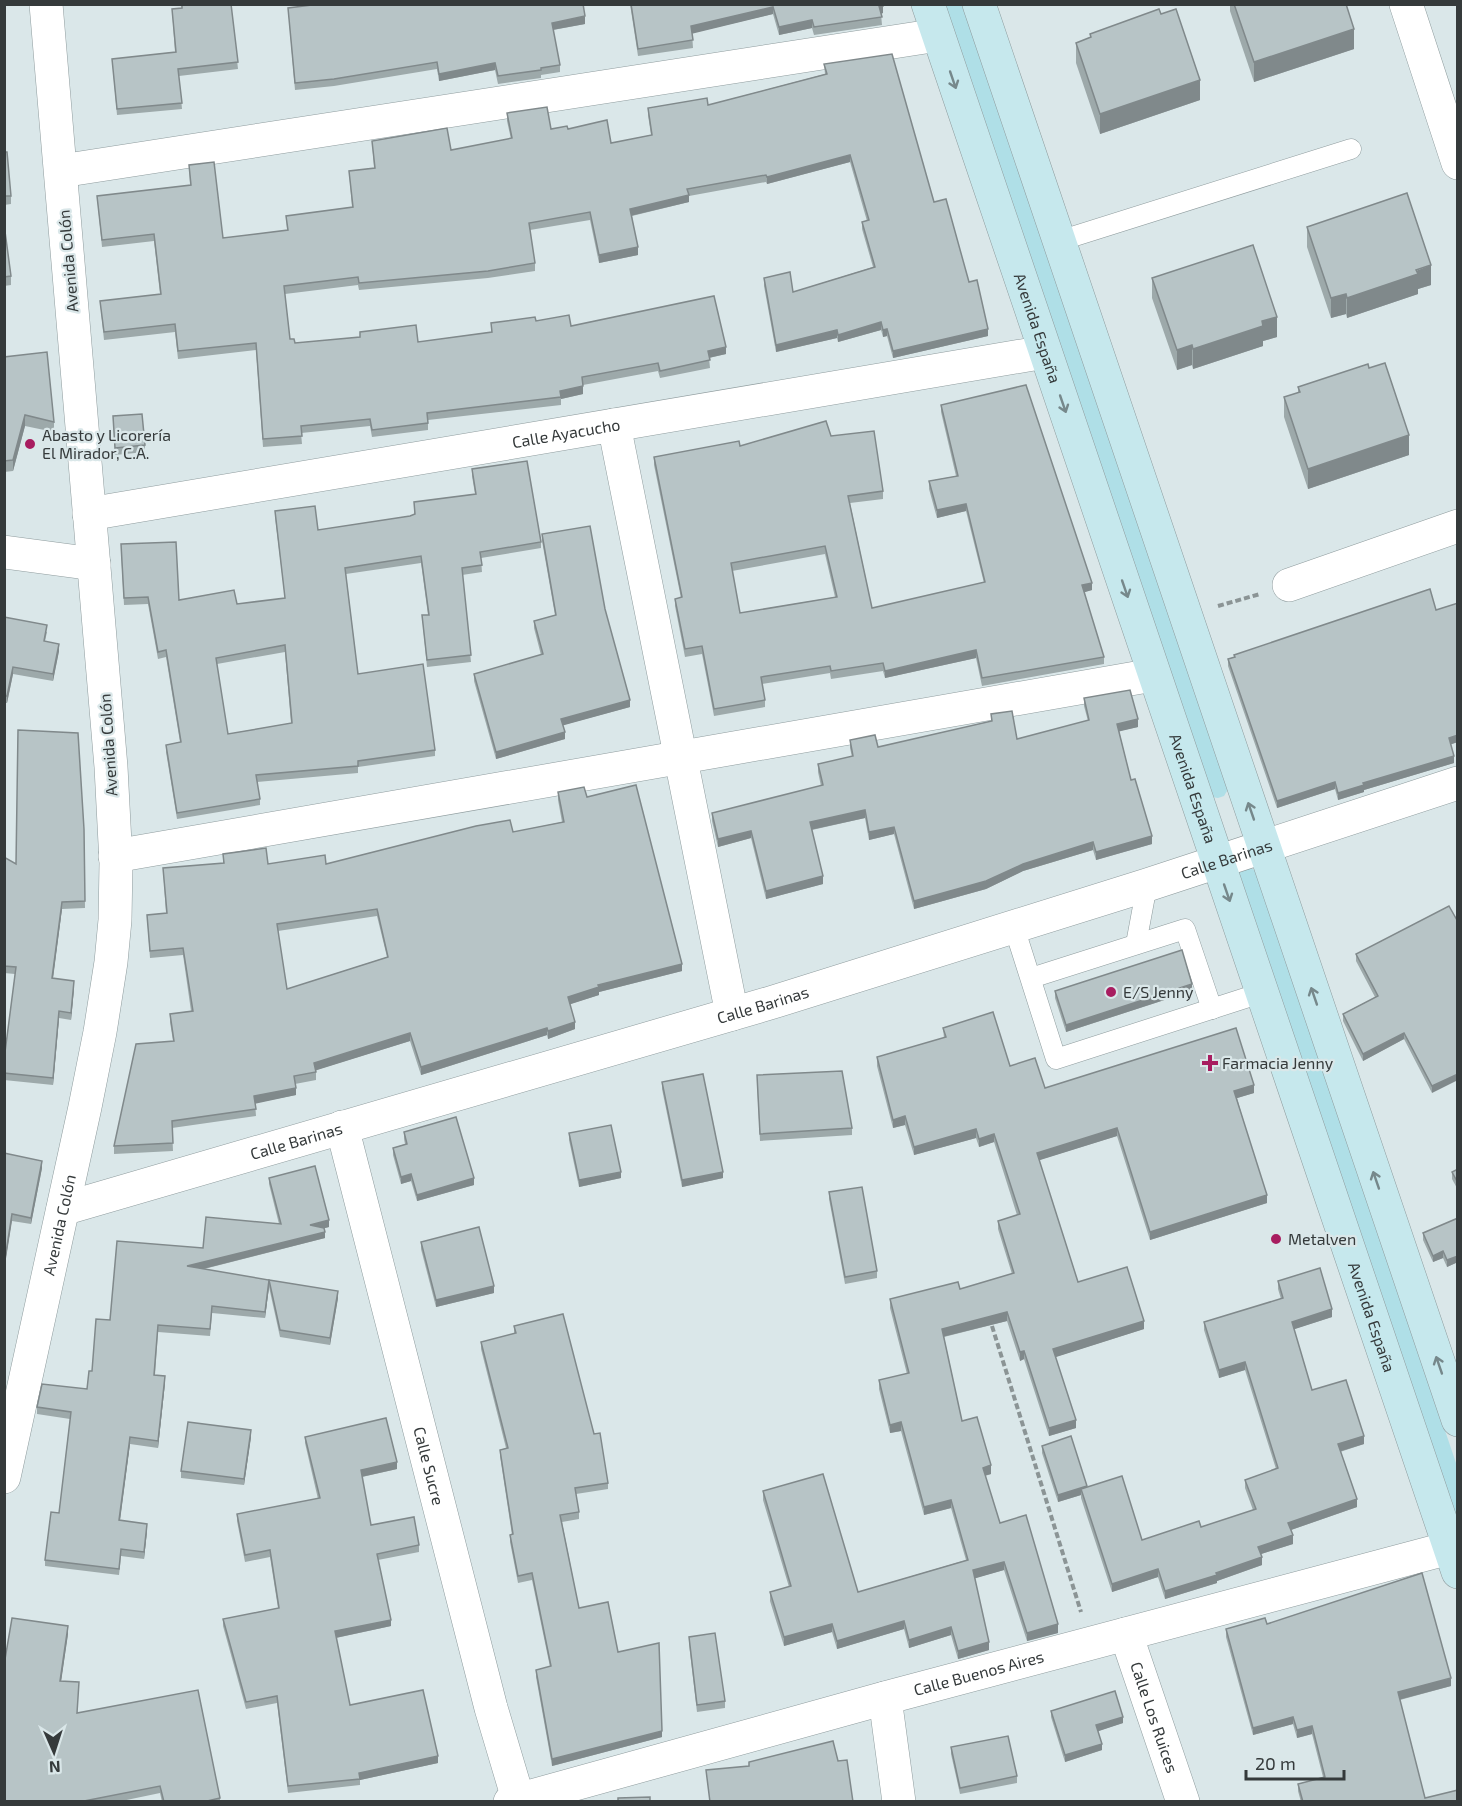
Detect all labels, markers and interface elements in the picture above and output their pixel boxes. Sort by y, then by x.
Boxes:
one-way arrow [949,70,960,89]
street label: Avenida Colón [54,209,81,313]
street label: Avenida España [1011,270,1065,385]
one-way arrow [1058,394,1069,413]
street label: Calle Ayacucho [511,414,622,451]
place label: Abasto y Licorería El Mirador, C.A. [42,425,171,462]
marker: Abasto y Licorería El Mirador, C.A. [23,437,37,451]
one-way arrow [1120,579,1131,598]
street label: Avenida Colón [94,693,121,797]
street label: Avenida España [1166,731,1221,846]
one-way arrow [1245,802,1256,821]
street label: Calle Barinas [1178,835,1274,882]
one-way arrow [1223,883,1234,902]
street label: Calle Barinas [715,981,811,1027]
place label: E/S Jenny [1123,982,1194,1001]
marker: E/S Jenny [1104,985,1118,999]
one-way arrow [1307,987,1318,1006]
place label: Farmacia Jenny [1222,1053,1334,1072]
marker: Farmacia Jenny [1203,1056,1217,1070]
street label: Calle Barinas [248,1118,344,1163]
one-way arrow [1370,1171,1381,1190]
street label: Avenida Colón [38,1173,79,1277]
place label: Metalven [1288,1229,1356,1248]
marker: Metalven [1269,1232,1283,1246]
street label: Avenida España [1345,1259,1400,1374]
one-way arrow [1432,1356,1443,1375]
street label: Calle Sucre [410,1425,449,1507]
street label: Calle Buenos Aires [911,1646,1046,1699]
street label: Calle Los Ruices [1127,1659,1182,1775]
north arrow [24,1722,84,1782]
scale bar [1246,1743,1344,1781]
text: 20 m [1255,1752,1296,1774]
text: N [49,1758,61,1777]

